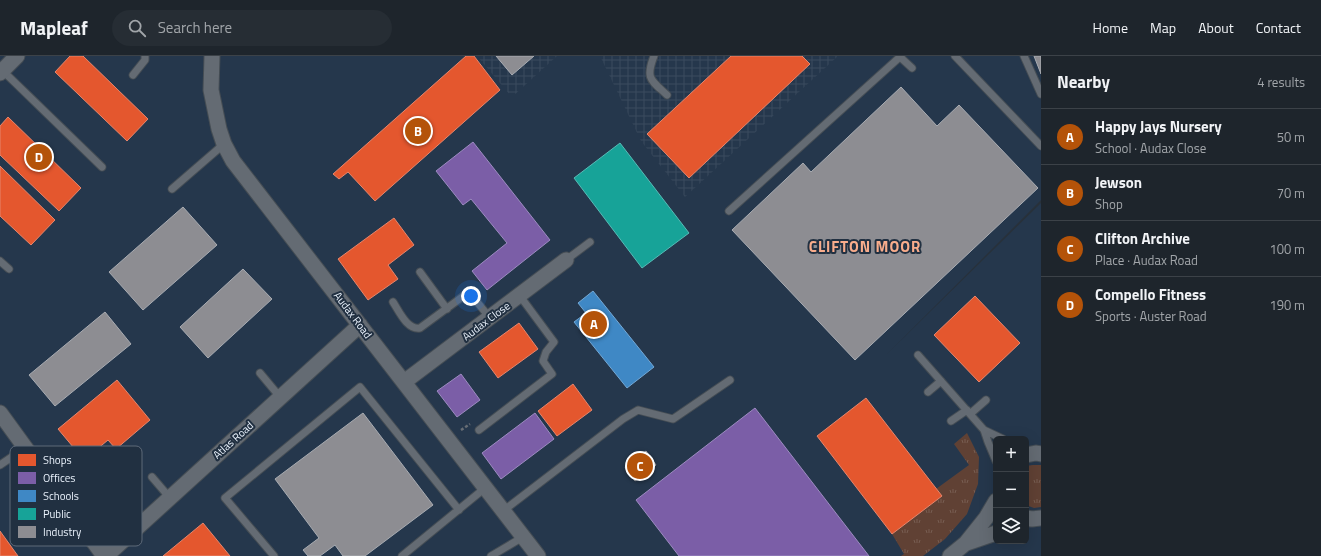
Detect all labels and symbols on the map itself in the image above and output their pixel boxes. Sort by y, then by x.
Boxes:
pin: B [405,116,431,146]
pin: D [26,142,52,172]
district label: CLIFTON MOOR [809,235,921,258]
your location [461,286,481,306]
street label: Audax Road [330,288,376,342]
street label: Audax Close [459,297,514,344]
pin: A [581,309,607,339]
street label: Atlas Road [209,417,257,463]
legend [10,446,142,546]
pin: C [627,451,653,481]
text: Shops [43,452,72,468]
text: Offices [43,470,75,486]
text: Schools [43,488,79,504]
text: Public [43,506,71,522]
text: Industry [43,524,82,540]

